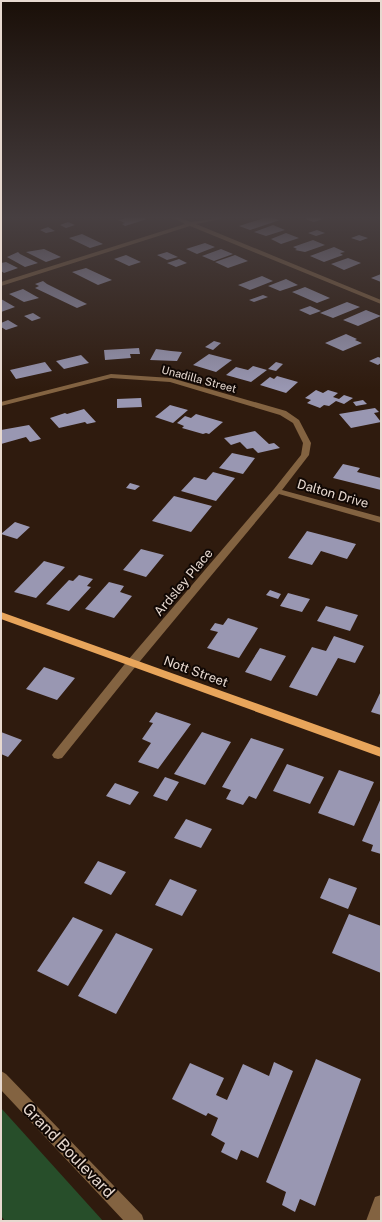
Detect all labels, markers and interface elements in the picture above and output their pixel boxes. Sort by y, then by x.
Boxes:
street label: Unadilla Street [160,363,238,395]
street label: Dalton Drive [295,476,370,511]
street label: Ardsley Place [151,546,216,619]
street label: Nott Street [162,653,230,690]
street label: Grand Boulevard [19,1099,119,1202]

